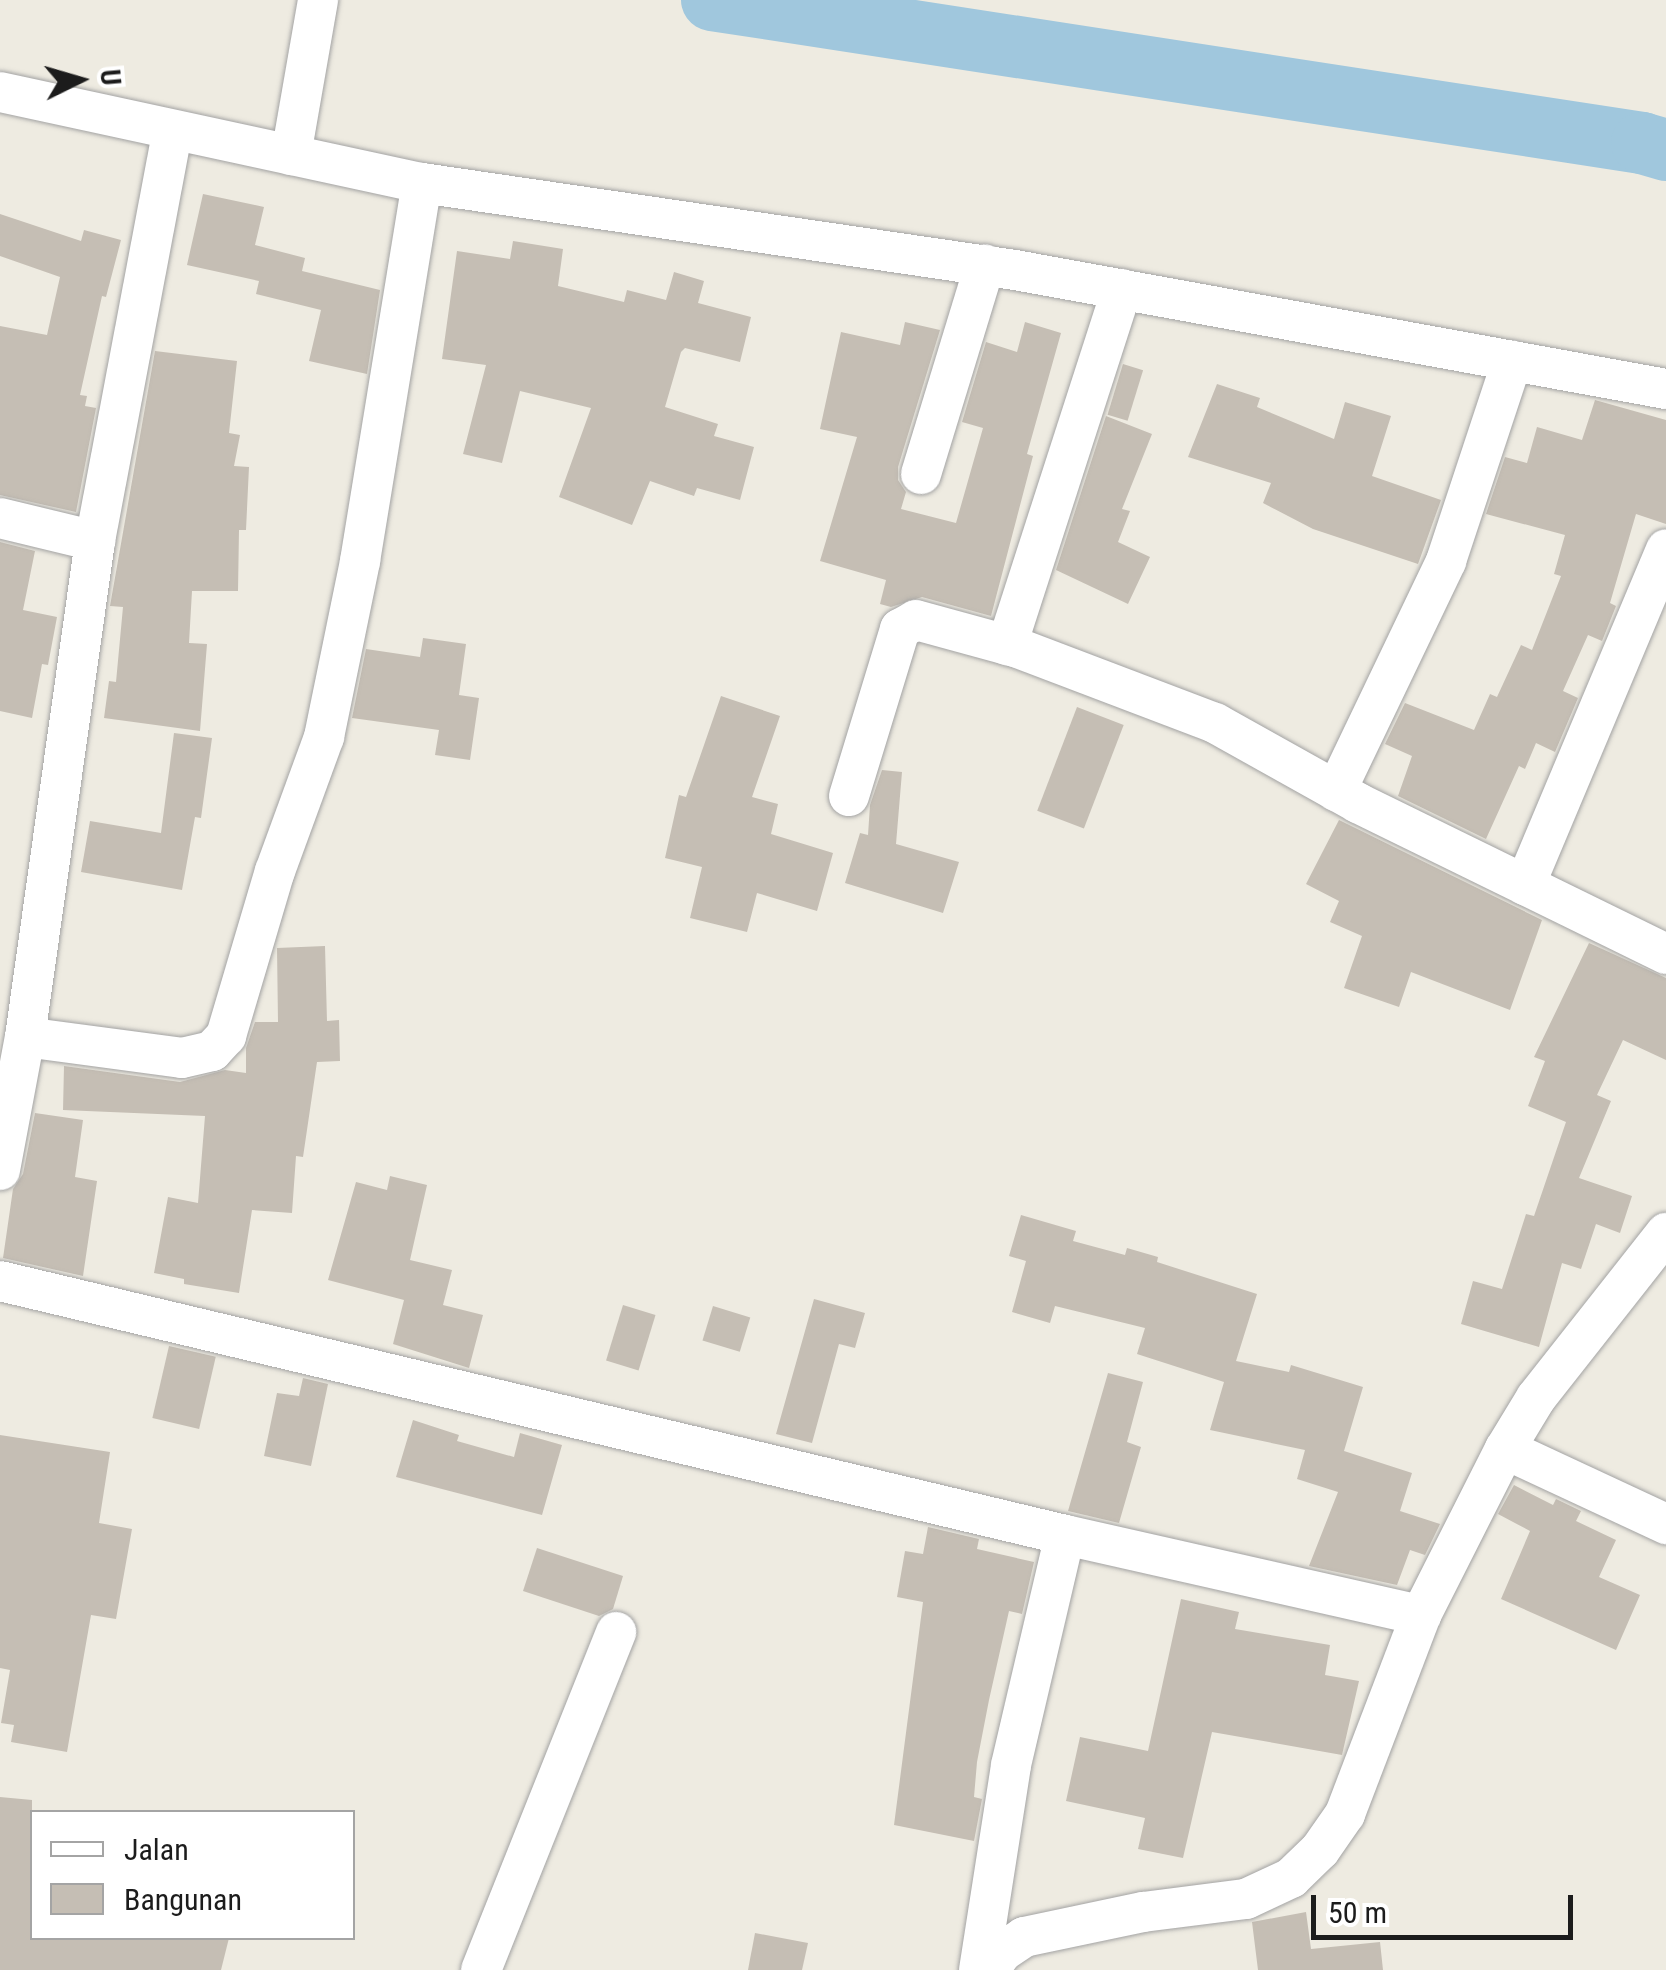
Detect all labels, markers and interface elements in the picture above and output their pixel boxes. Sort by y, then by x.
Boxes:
north arrow [30,30,130,130]
text: U [93,68,128,87]
legend [30,1810,355,1940]
text: Jalan [124,1832,189,1867]
scale bar [1316,1875,1578,1937]
text: Bangunan [124,1882,242,1917]
text: 50 m [1328,1895,1387,1930]

